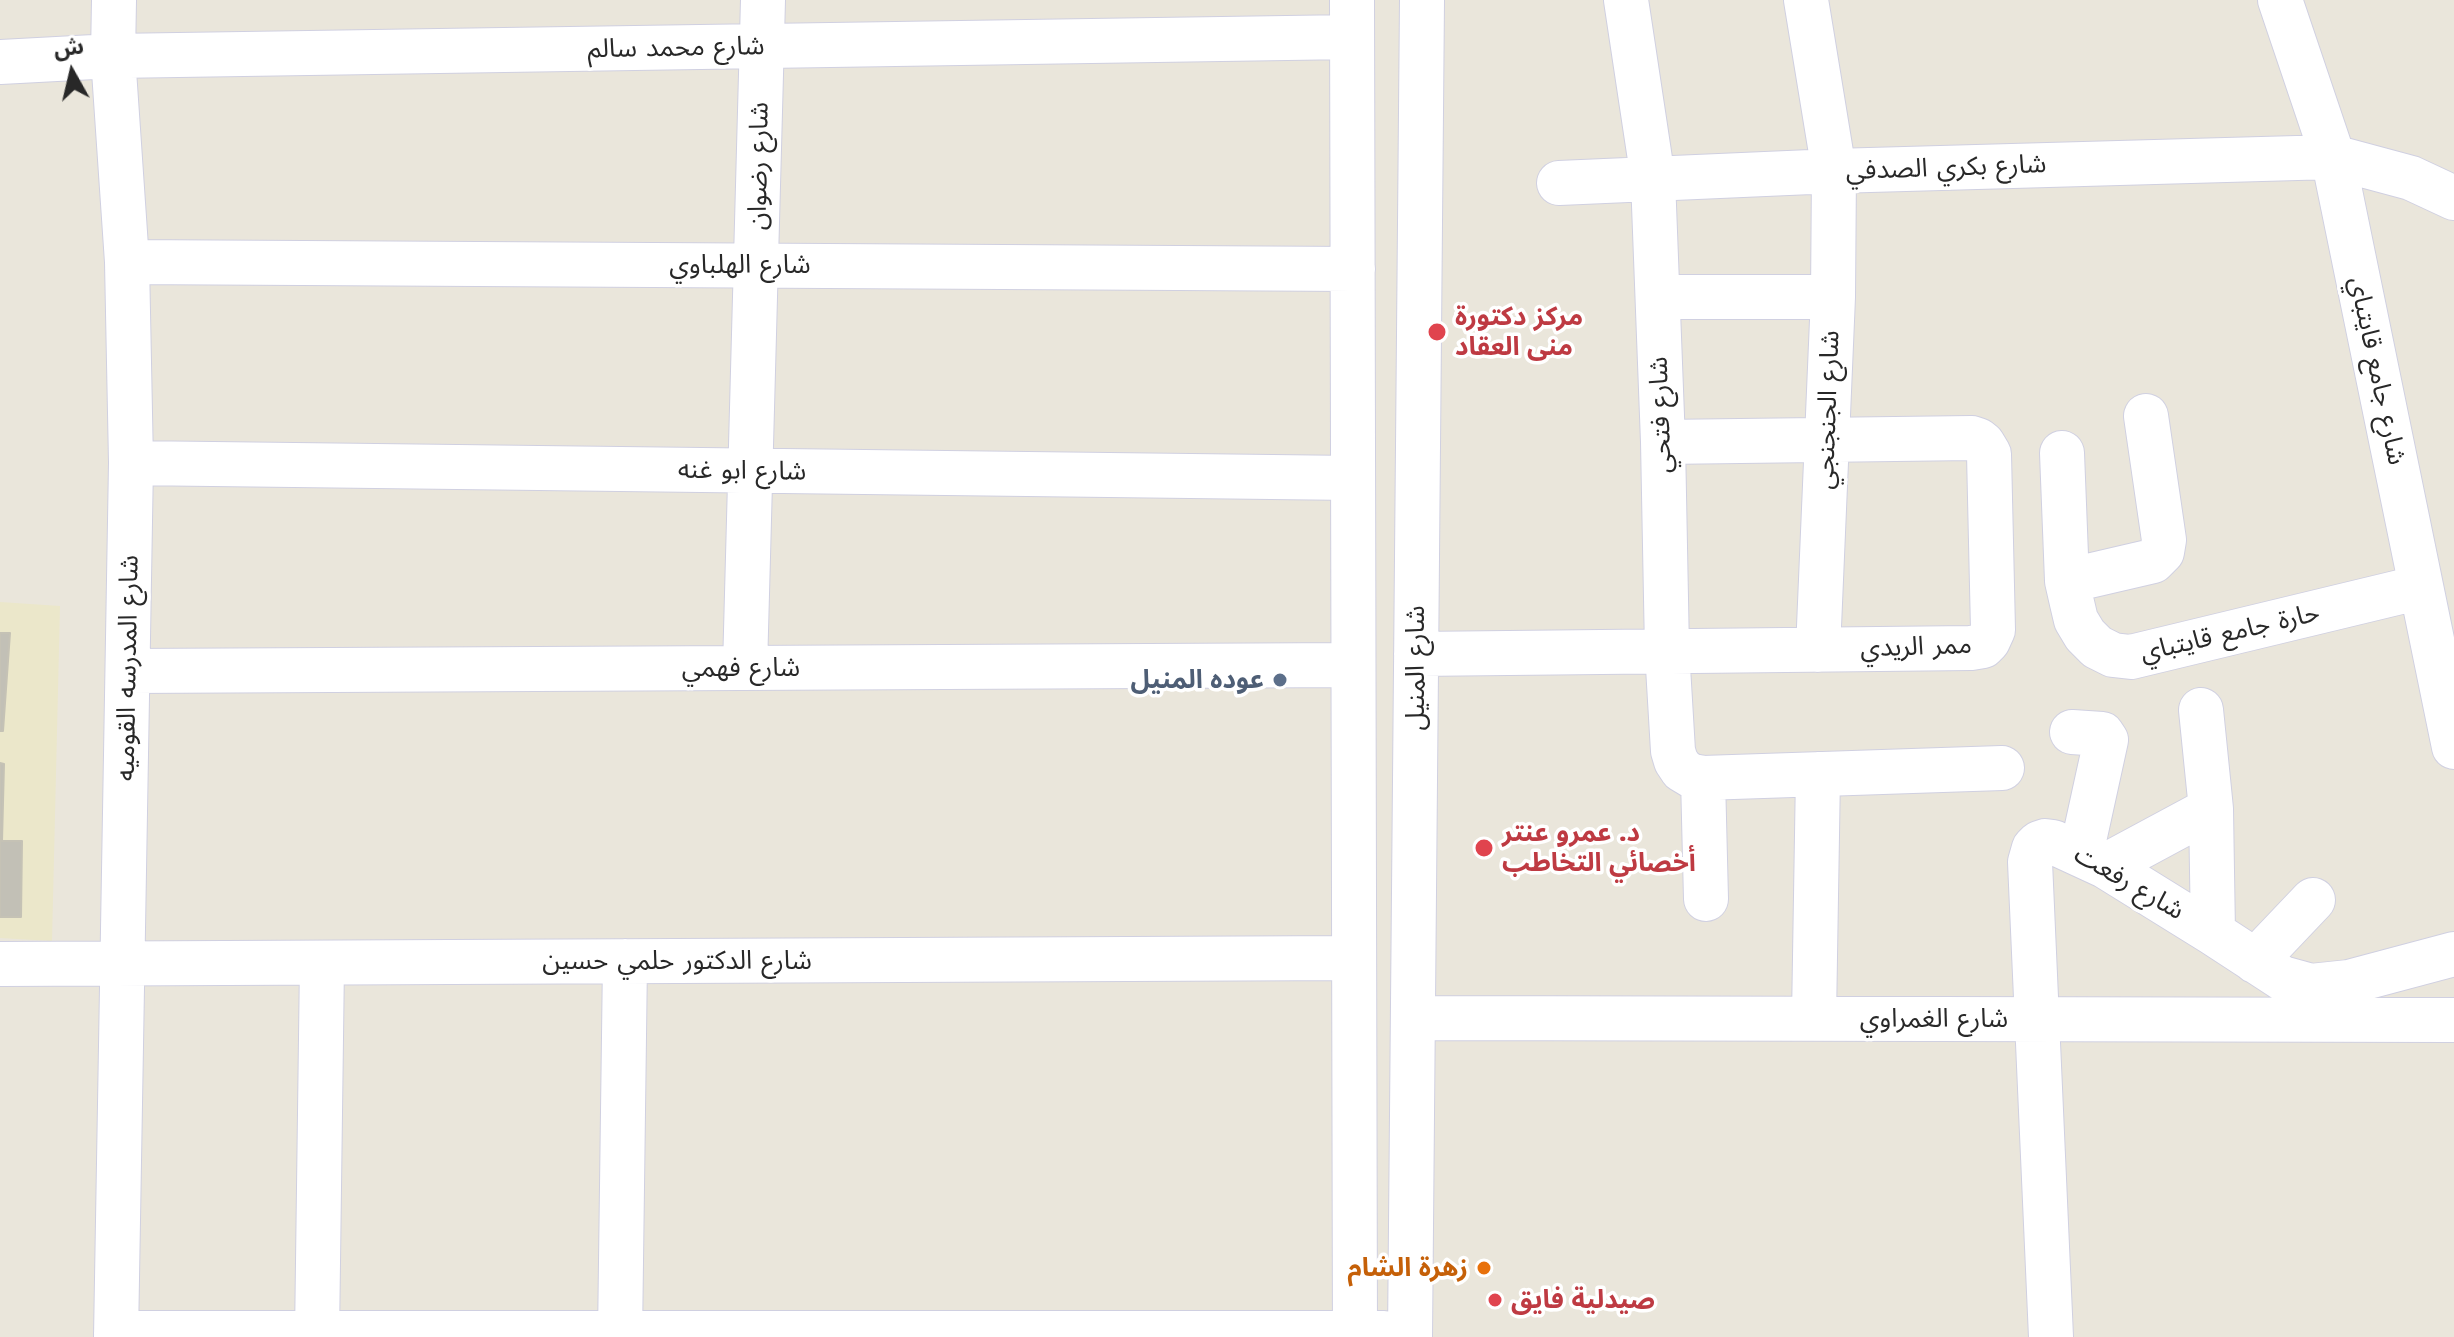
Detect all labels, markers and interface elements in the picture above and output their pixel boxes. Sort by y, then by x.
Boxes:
street label: شارع محمد سالم [587,31,765,65]
north arrow [32,32,112,112]
text: ش [52,33,85,62]
street label: شارع رضوان [742,102,776,230]
street label: شارع بكري الصدفي [1845,149,2047,187]
street label: شارع الهلباوي [669,249,811,281]
street label: شارع جامع قايتباي [2342,274,2412,468]
place label: مركز دكتورة منى العقاد [1455,301,1583,362]
marker: مركز دكتورة منى العقاد [1426,321,1448,343]
street label: شارع الجنجنجي [1810,330,1846,490]
street label: شارع فتحي [1643,356,1679,474]
street label: شارع ابو غنه [677,454,807,488]
street label: شارع المدرسه القوميه [110,555,146,781]
street label: حارة جامع قايتباي [2137,597,2323,669]
street label: شارع المنيل [1400,605,1432,731]
street label: ممر الريدي [1860,629,1972,665]
street label: شارع فهمي [682,652,800,684]
place label: عوده المنيل [1131,664,1264,696]
marker: عوده المنيل [1271,671,1289,689]
place label: د. عمرو عنتر أخصائي التخاطب [1502,817,1696,878]
marker: د. عمرو عنتر أخصائي التخاطب [1473,837,1495,859]
street label: شارع رفعت [2068,839,2190,927]
street label: شارع الدكتور حلمي حسين [542,945,812,977]
street label: شارع الغمراوي [1860,1003,2008,1035]
place label: زهرة الشام [1348,1252,1468,1284]
marker: زهرة الشام [1475,1259,1493,1277]
place label: صيدلية فايق [1511,1284,1655,1316]
marker: صيدلية فايق [1486,1291,1504,1309]

